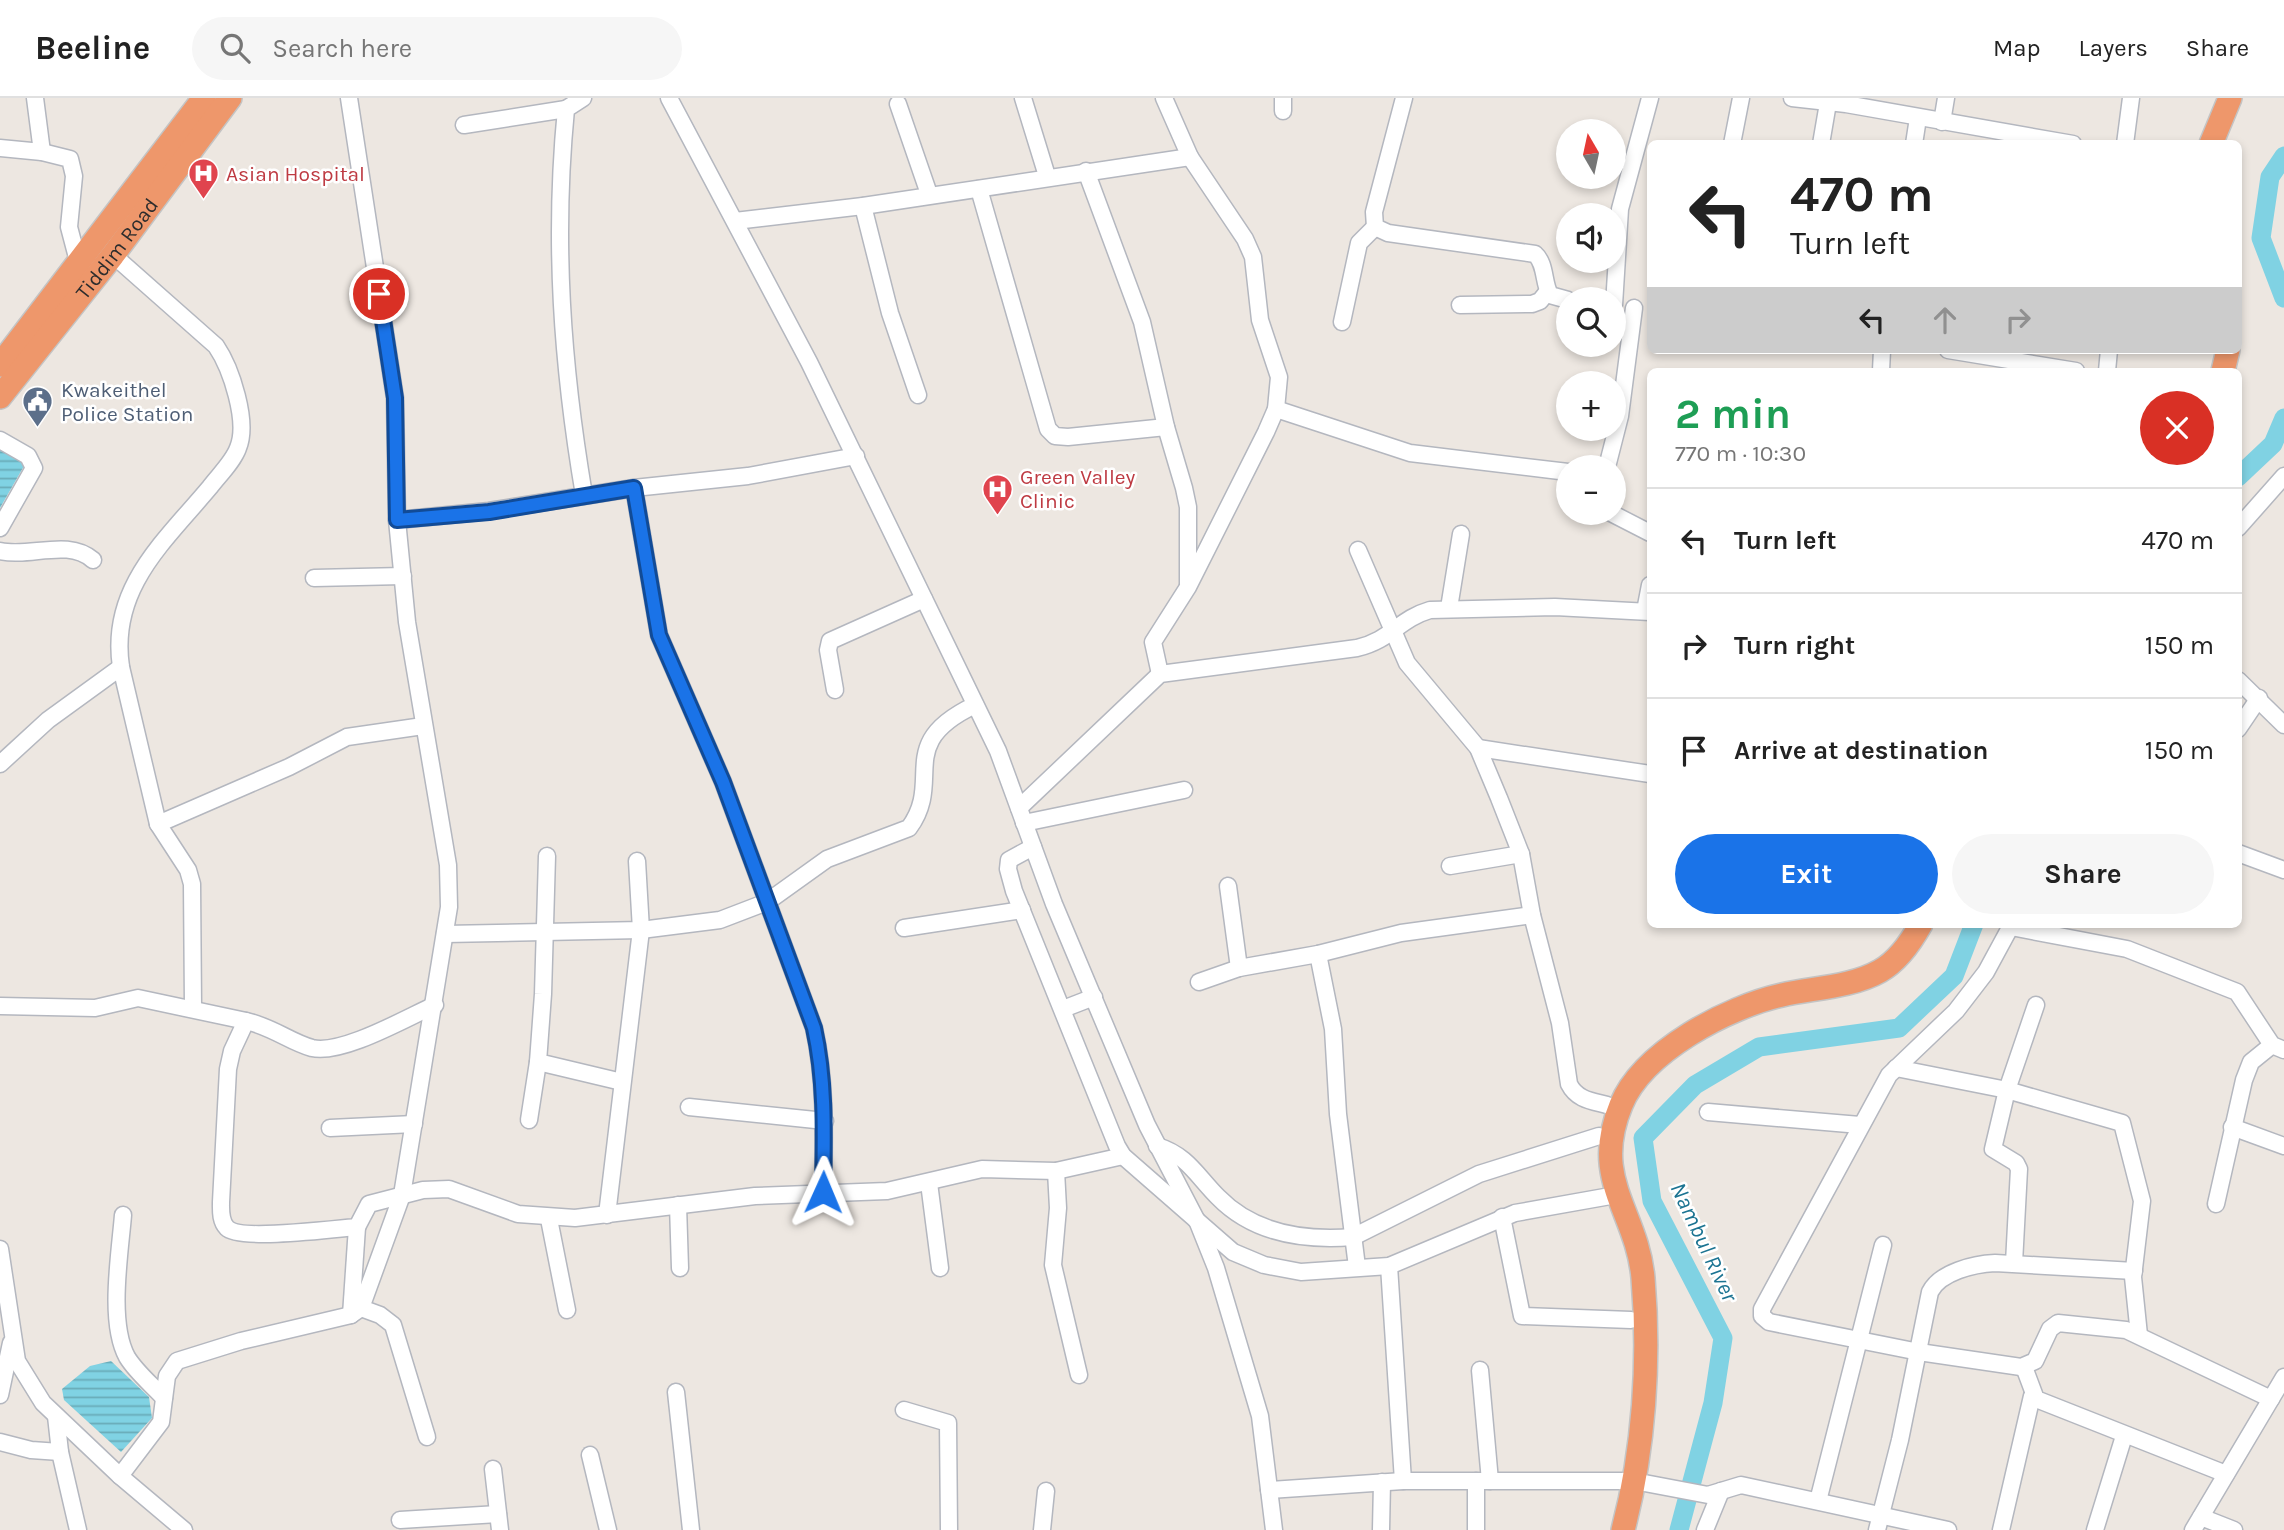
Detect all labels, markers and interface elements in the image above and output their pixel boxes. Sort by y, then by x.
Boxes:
search box [192,17,682,80]
text: Beeline [35,29,150,67]
icon: search [216,29,254,67]
text: Search here [272,33,412,64]
text: Map [1993,34,2041,62]
text: Layers [2079,34,2148,62]
text: Share [2186,34,2249,62]
north arrow [1556,119,1626,189]
map controls [1556,119,1626,525]
hospital icon: Asian Hospital [186,157,220,201]
place label: Asian Hospital [226,162,365,186]
text: 470 m [1790,166,1933,223]
icon: left [1675,168,1766,259]
street label: Tiddim Road [71,193,163,304]
button: sound [1556,203,1626,273]
text: Turn left [1790,225,1910,262]
pin [349,264,409,324]
icon: arrive [360,275,398,313]
button: search [1556,287,1626,357]
icon: left [1853,301,1891,339]
icon: ahead [1926,301,1964,339]
icon: right [1999,301,2037,339]
button: + [1556,371,1626,441]
place label: Kwakeithel Police Station [61,378,193,426]
public building icon: Kwakeithel Police Station [21,385,55,429]
text: 2 min [1675,389,1791,439]
button: close [2140,391,2214,465]
text: 770 m · 10:30 [1675,440,1806,467]
button: − [1556,455,1626,525]
place label: Green Valley Clinic [1020,465,1136,513]
hospital icon: Green Valley Clinic [980,472,1014,516]
icon: left [1675,522,1713,560]
text: Turn left [1734,525,1836,556]
text: 470 m [2141,525,2214,556]
icon: right [1675,627,1713,665]
text: Turn right [1734,630,1855,661]
text: 150 m [2145,630,2214,661]
icon: arrive [1675,732,1713,770]
text: Arrive at destination [1734,735,1988,766]
text: 150 m [2145,735,2214,766]
button: Exit [1675,834,1938,914]
button: Share [1952,834,2214,914]
position arrow [786,1155,860,1229]
water label: Nambul River [1665,1178,1744,1307]

